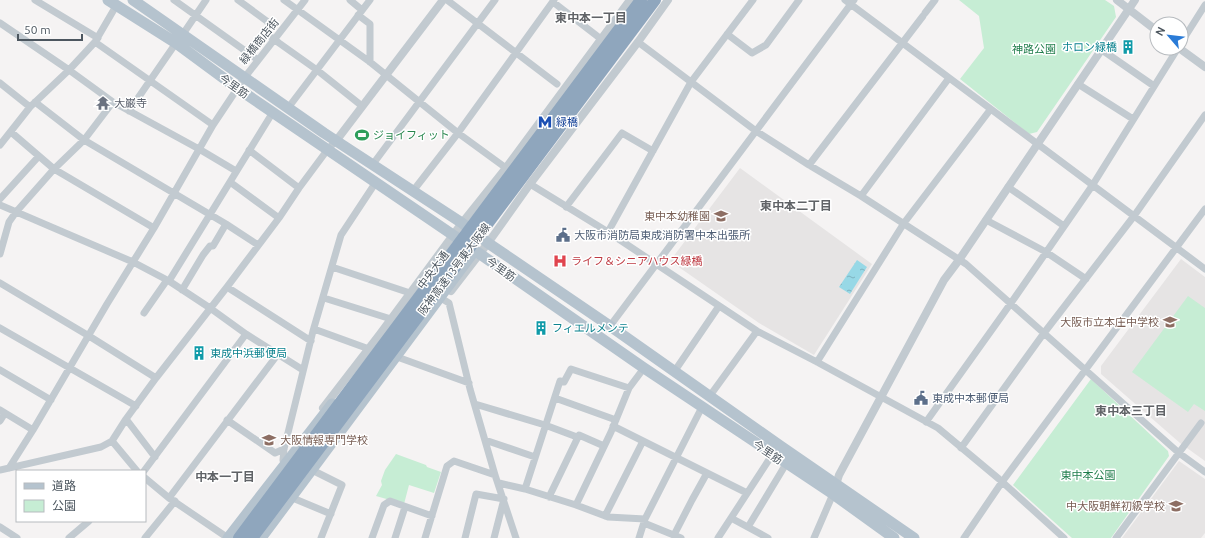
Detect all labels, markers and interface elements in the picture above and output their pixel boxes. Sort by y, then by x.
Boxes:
district label: 東中本一丁目 [555,11,627,24]
scale bar [18,16,82,42]
street label: 緑橋商店街 [237,16,281,66]
north arrow [1149,16,1189,56]
text: 50 m [24,23,51,36]
text: N [1153,25,1167,38]
building icon: ホロン緑橋 [1120,39,1136,55]
place label: ホロン緑橋 [1062,41,1117,53]
park label: 神路公園 [1012,43,1056,55]
street label: 今里筋 [217,72,251,100]
temple icon: 大巌寺 [95,95,111,111]
place label: 大巌寺 [114,97,147,109]
metro station icon: 緑橋 [537,114,553,130]
place label: 緑橋 [556,116,578,128]
sports icon: ジョイフィット [354,127,370,143]
place label: ジョイフィット [373,129,450,141]
district label: 東中本二丁目 [760,199,832,212]
school or university icon: 東中本幼稚園 [713,208,729,224]
place label: 東中本幼稚園 [644,210,710,222]
street label: 阪神高速13号東大阪線 [416,221,492,317]
public building icon: 大阪市消防局東成消防署中本出張所 [555,227,571,243]
place label: 大阪市消防局東成消防署中本出張所 [574,229,751,241]
street label: 中央大通 [415,249,451,291]
hospital icon: ライフ＆シニアハウス緑橋 [552,253,568,269]
street label: 今里筋 [484,255,518,283]
place label: ライフ＆シニアハウス緑橋 [571,255,703,267]
school or university icon: 大阪市立本庄中学校 [1162,314,1178,330]
place label: 大阪市立本庄中学校 [1060,316,1159,328]
building icon: フィエルメンテ [533,320,549,336]
place label: フィエルメンテ [552,322,629,334]
building icon: 東成中浜郵便局 [191,345,207,361]
place label: 東成中浜郵便局 [210,347,287,359]
public building icon: 東成中本郵便局 [913,390,929,406]
place label: 東成中本郵便局 [932,392,1009,404]
district label: 東中本三丁目 [1095,404,1167,417]
school or university icon: 大阪情報専門学校 [261,432,277,448]
place label: 大阪情報専門学校 [280,434,368,446]
street label: 今里筋 [751,438,785,466]
park label: 東中本公園 [1061,469,1116,481]
legend [16,470,146,522]
district label: 中本一丁目 [195,470,255,483]
text: 道路 [52,479,76,492]
school or university icon: 中大阪朝鮮初級学校 [1168,498,1184,514]
text: 公園 [52,499,76,512]
place label: 中大阪朝鮮初級学校 [1066,500,1165,512]

